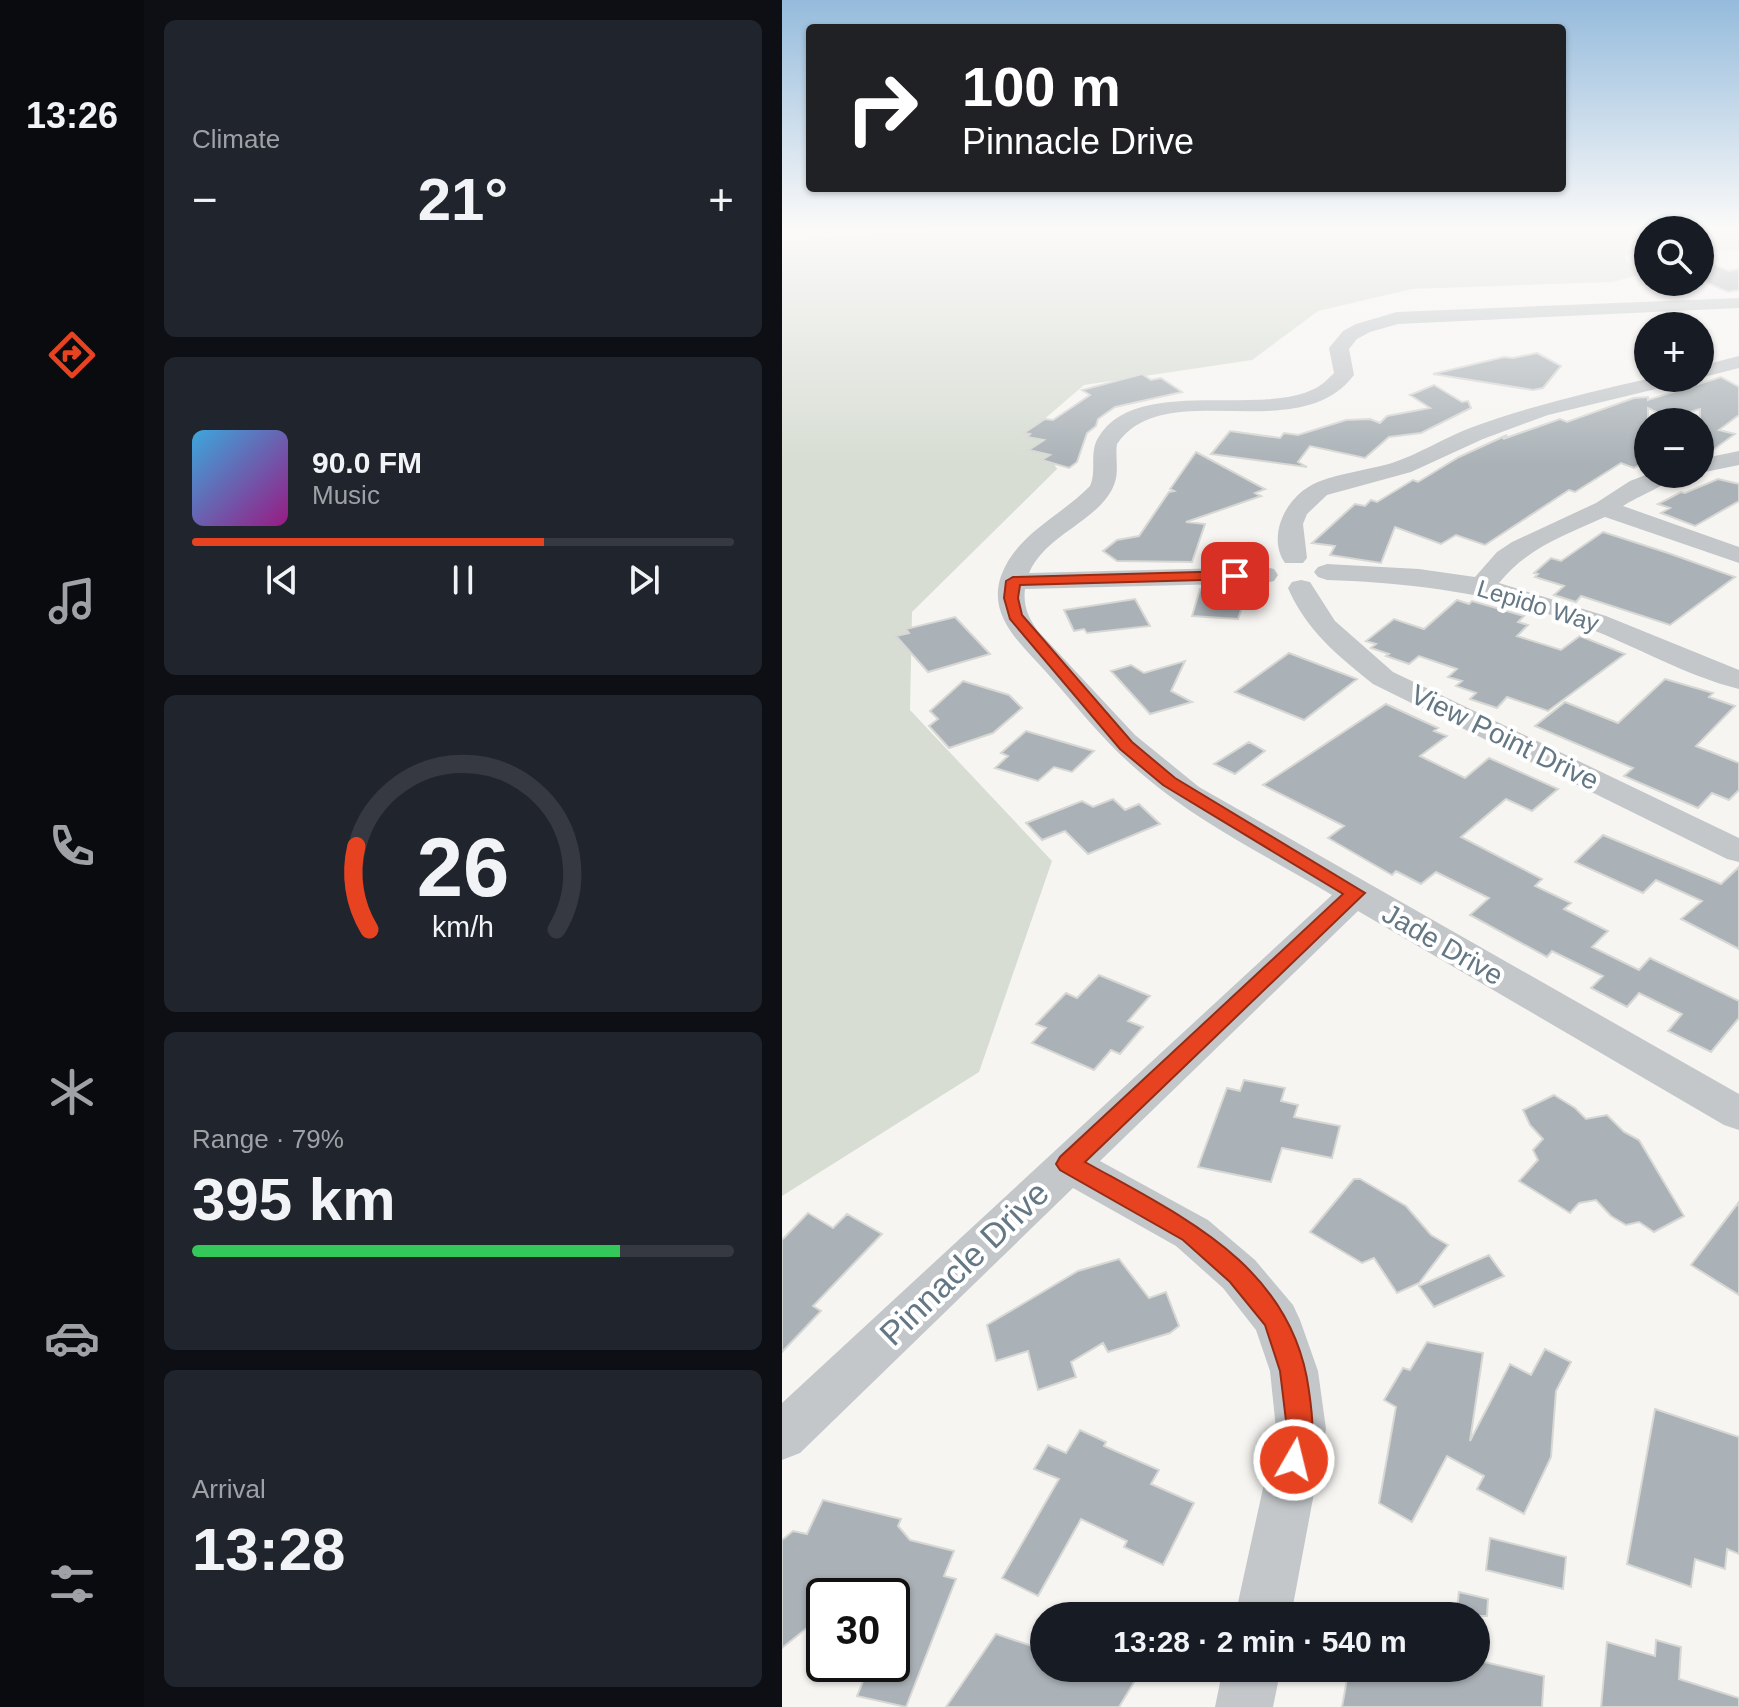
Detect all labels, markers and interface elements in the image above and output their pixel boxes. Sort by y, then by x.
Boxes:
text: 100 m [962,55,1121,118]
icon: right [830,56,934,160]
text: 13:26 [26,95,118,136]
text: Pinnacle Drive [962,121,1194,162]
text: Climate [192,124,280,154]
text: 21° [418,166,508,233]
text: − [192,175,218,224]
text: + [708,175,734,224]
map controls [1634,216,1714,488]
button: search [1634,216,1714,296]
button: + [1634,312,1714,392]
icon: directions [44,327,100,383]
button: − [1634,408,1714,488]
text: 90.0 FM [312,446,422,479]
text: Music [312,480,380,510]
pin [1201,542,1269,610]
icon: arrive [1213,554,1257,598]
icon: previous [260,558,304,602]
icon: pause [441,558,485,602]
icon: next [622,558,666,602]
icon: music [44,573,100,629]
street label: Lepido Way [1474,574,1602,637]
street label: View Point Drive [1406,679,1604,796]
icon: phone [44,818,100,874]
text: 26 [417,820,509,913]
street label: Jade Drive [1377,898,1508,991]
text: km/h [432,911,494,943]
icon: climate [44,1064,100,1120]
text: Range · 79% [192,1124,344,1154]
text: 395 km [192,1166,396,1233]
street label: Pinnacle Drive [872,1173,1056,1353]
icon: car [44,1310,100,1366]
position arrow [1252,1418,1336,1502]
text: Arrival [192,1474,266,1504]
text: 13:28 [192,1516,345,1583]
icon: filters [44,1556,100,1612]
speed limit sign: 30 [806,1578,910,1682]
text: 13:28 · 2 min · 540 m [1113,1625,1407,1658]

